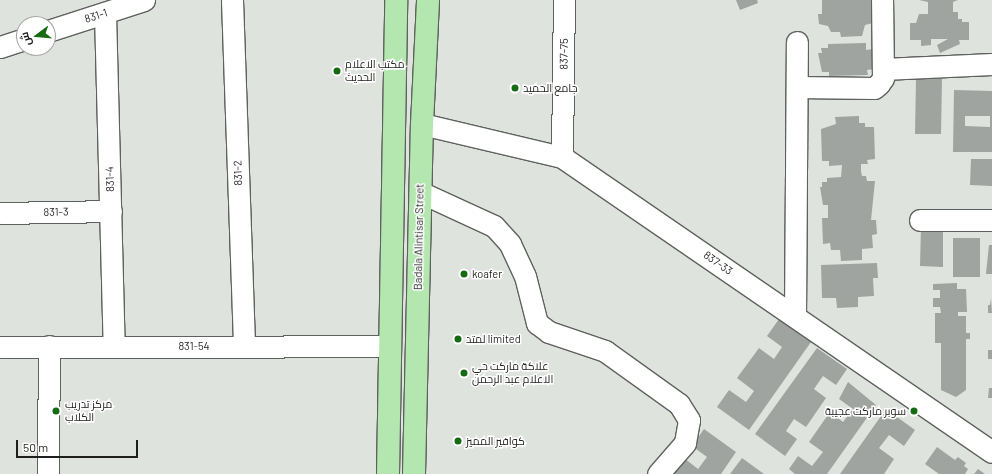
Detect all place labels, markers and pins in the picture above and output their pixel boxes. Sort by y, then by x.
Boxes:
place label: مكتب الاعلام الحديث [345,58,405,84]
marker: مكتب الاعلام الحديث [332,66,342,76]
place label: جامع الحميد [523,81,578,95]
marker: جامع الحميد [510,83,520,93]
place label: koafer [472,267,502,281]
marker: koafer [459,269,469,279]
place label: لمتد limited [466,332,521,346]
marker: لمتد limited [453,334,463,344]
place label: علاكة ماركت حي الاعلام عبد الرحمن [472,360,553,386]
marker: علاكة ماركت حي الاعلام عبد الرحمن [459,368,469,378]
place label: مركز تدريب الكلاب [65,398,112,424]
place label: سوبر ماركت عجيبة [825,404,906,418]
marker: مركز تدريب الكلاب [50,405,62,417]
marker: سوبر ماركت عجيبة [909,406,919,416]
place label: كوافير المميز [466,434,525,448]
marker: كوافير المميز [453,436,463,446]

